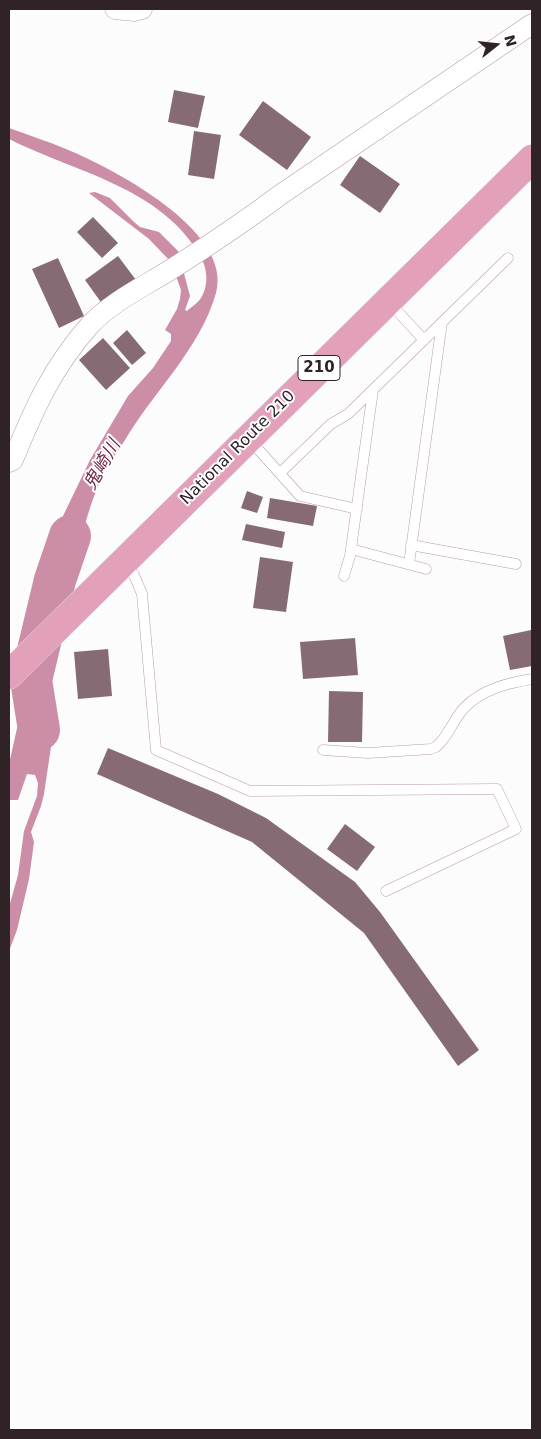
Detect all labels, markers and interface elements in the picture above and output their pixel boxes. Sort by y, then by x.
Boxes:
north arrow [471,20,521,70]
text: N [501,33,520,49]
road number: 210 [298,356,340,380]
street label: National Route 210 [177,387,299,509]
water label: 鬼崎川 [80,436,126,494]

